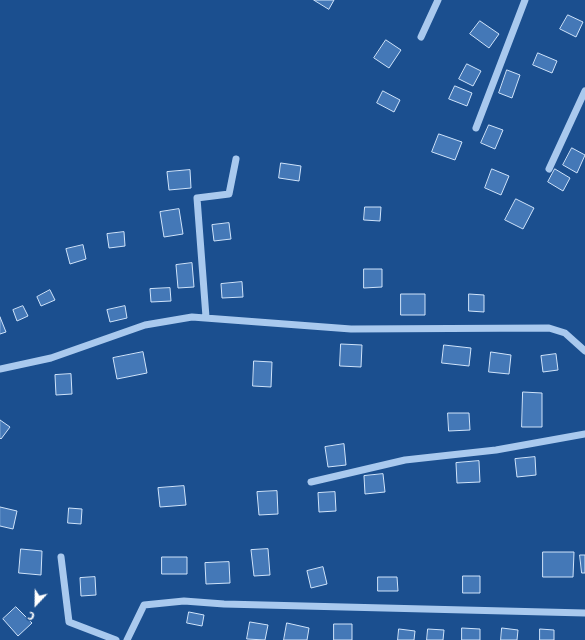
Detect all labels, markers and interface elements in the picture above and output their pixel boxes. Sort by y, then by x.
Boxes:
north arrow [16,584,56,624]
text: С [26,608,36,623]

